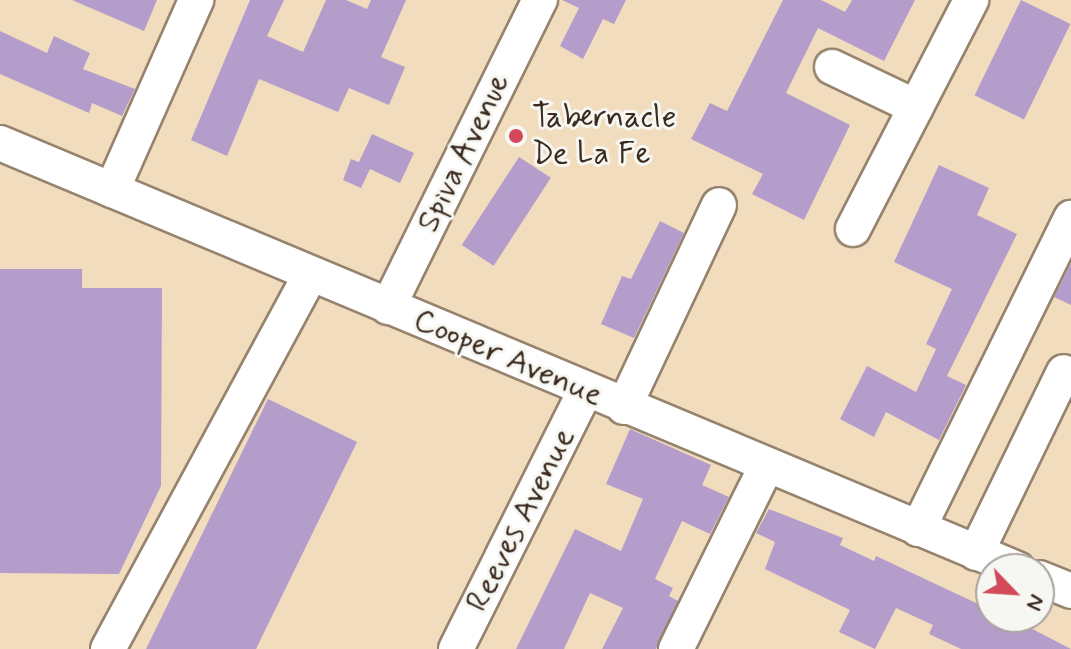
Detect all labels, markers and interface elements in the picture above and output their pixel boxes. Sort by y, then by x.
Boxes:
street label: Spiva Avenue [408,65,520,241]
place label: Tabernacle De La Fe [532,99,676,174]
marker: Tabernacle De La Fe [507,127,525,145]
street label: Cooper Avenue [408,301,608,415]
street label: Reeves Avenue [458,422,584,618]
north arrow [975,553,1055,633]
text: N [1019,590,1051,615]

